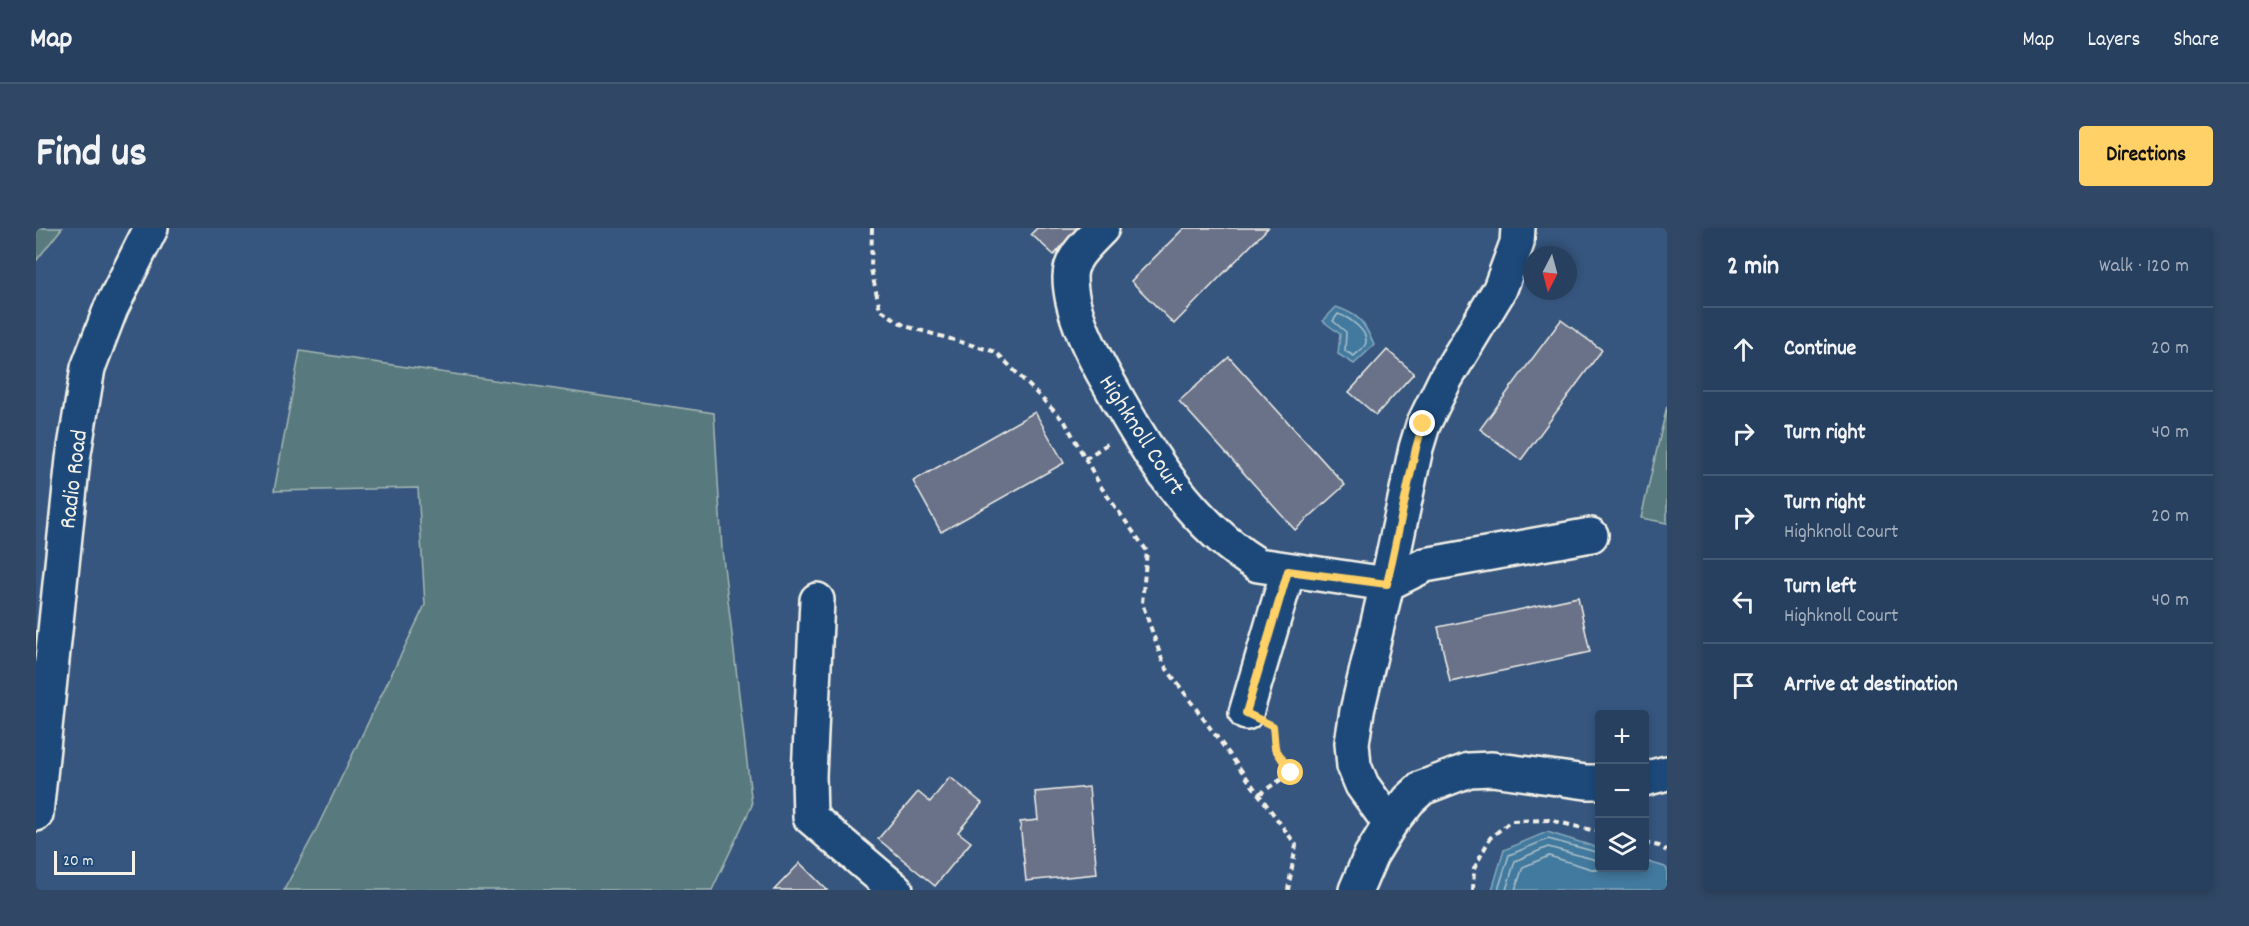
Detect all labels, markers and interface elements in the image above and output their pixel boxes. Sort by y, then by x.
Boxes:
text: Map [30,21,72,61]
text: Map [2023,26,2054,56]
text: Layers [2087,26,2140,56]
text: Share [2173,26,2219,56]
text: Find us [36,126,147,186]
button: Directions [2079,126,2213,186]
north arrow [1523,246,1577,300]
text: 2 min [1727,249,1779,286]
text: Walk · 120 m [2099,253,2189,281]
icon: ahead [1727,333,1760,366]
text: Continue [1784,334,1856,365]
text: 20 m [2151,335,2189,363]
street label: Highknoll Court [1089,369,1192,503]
route end [1409,410,1435,436]
icon: right [1727,417,1760,450]
text: Turn right [1784,418,1866,449]
text: 40 m [2151,419,2189,447]
street label: Radio Road [52,428,98,531]
text: Turn right [1784,488,1866,519]
icon: right [1727,501,1760,534]
text: 20 m [2151,503,2189,531]
text: Highknoll Court [1784,519,1898,547]
text: Turn left [1784,572,1856,603]
icon: left [1727,585,1760,618]
text: 40 m [2151,587,2189,615]
text: Highknoll Court [1784,603,1898,631]
icon: arrive [1727,669,1760,702]
text: Arrive at destination [1784,670,1958,701]
map controls [1595,710,1649,872]
button: + [1595,710,1649,764]
route start [1277,759,1303,785]
button: − [1595,764,1649,818]
button: layers [1595,818,1649,872]
scale bar [54,848,135,876]
text: 20 m [63,850,93,873]

